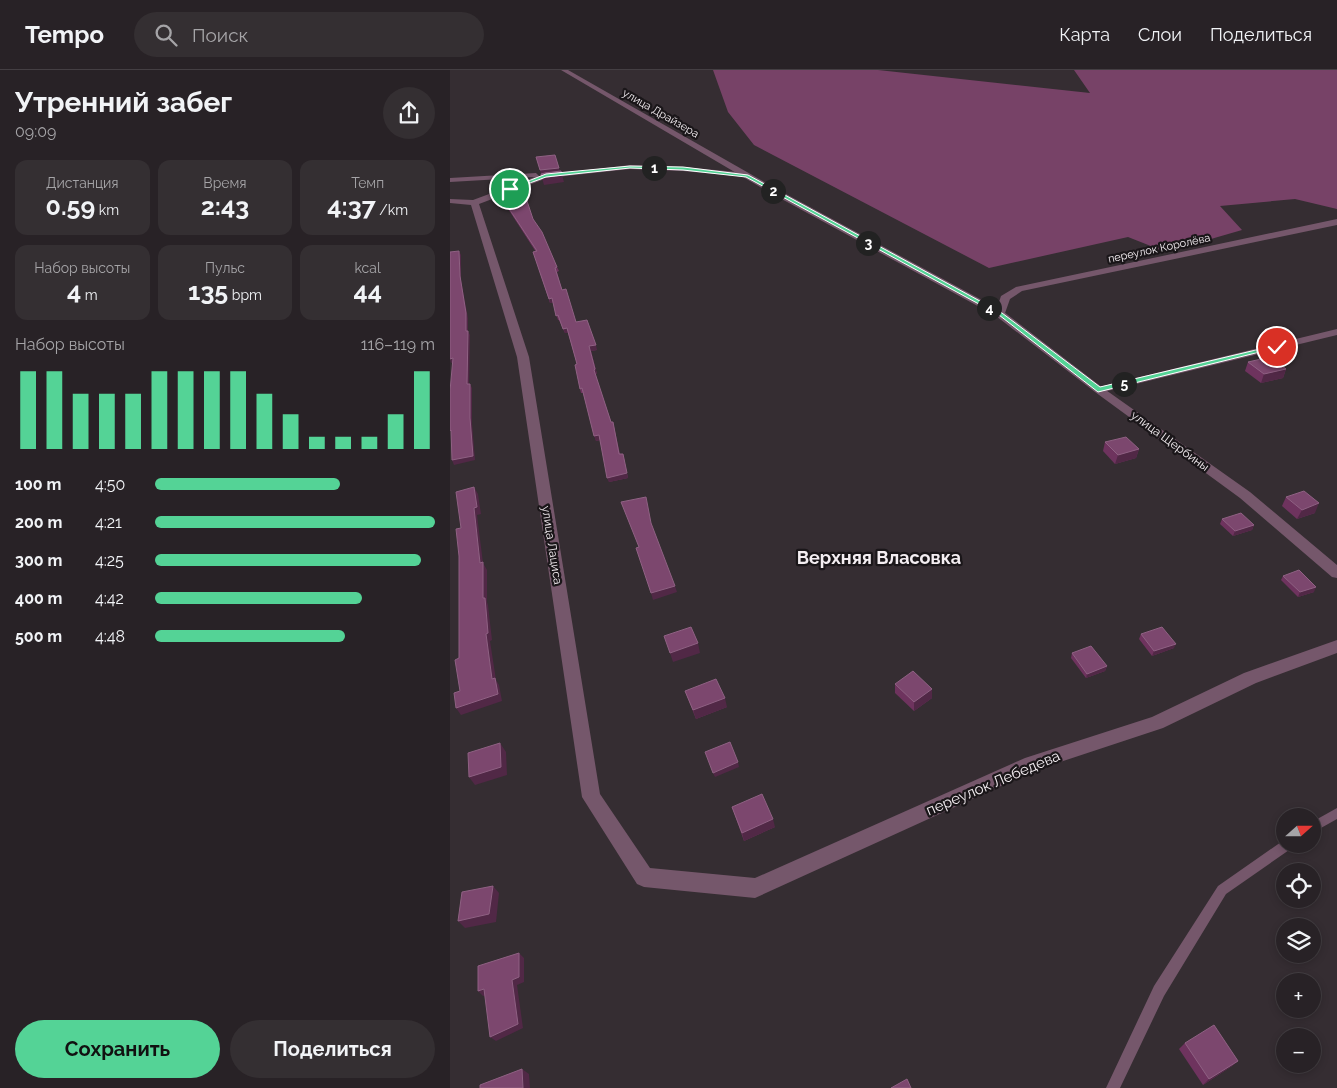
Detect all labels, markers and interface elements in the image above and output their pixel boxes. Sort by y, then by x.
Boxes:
search box [134,12,484,57]
text: Tempo [25,20,104,49]
icon: search [152,21,180,49]
text: Поиск [192,24,248,46]
text: Карта [1059,24,1110,45]
text: Слои [1138,24,1182,45]
text: Поделиться [1210,24,1312,45]
text: Утренний забег [15,86,232,119]
street label: улица Драйзера [620,86,701,141]
button: share [383,87,435,139]
text: 09:09 [15,122,56,141]
pin: 1 [642,156,666,180]
text: 1 [651,160,658,176]
pin [489,168,531,210]
text: Дистанция [46,175,119,191]
text: Время [203,175,247,191]
text: Темп [351,175,384,191]
icon: arrive [496,175,524,203]
pin: 2 [760,178,786,204]
text: 2 [770,183,777,199]
text: 0.59 [46,191,95,221]
text: 2:43 [201,191,249,221]
text: 4:37 [327,191,376,221]
text: km [95,202,119,218]
text: /km [376,202,408,218]
pin: 3 [856,230,880,256]
street label: переулок Королёва [1107,231,1211,266]
text: 3 [865,235,872,251]
text: Набор высоты [34,260,130,276]
text: Пульс [205,260,245,276]
text: kcal [355,260,381,276]
text: 4 [67,276,81,306]
text: 135 [188,276,228,306]
text: 44 [353,276,382,306]
text: m [81,287,98,303]
text: bpm [228,287,262,303]
pin: 4 [976,296,1002,320]
text: 4 [986,300,994,316]
pin [1256,326,1298,368]
icon: check [1263,333,1291,361]
text: Набор высоты [15,335,125,354]
text: 116–119 m [361,335,435,354]
pin: 5 [1112,372,1136,396]
text: 5 [1121,376,1128,392]
street label: улица Щербины [1128,408,1212,474]
text: 100 m [15,475,61,494]
text: 4:50 [95,475,125,494]
street label: улица Лациса [539,505,565,585]
text: 200 m [15,513,62,532]
text: 4:21 [95,513,122,532]
district label: Верхняя Власовка [797,547,961,568]
text: 300 m [15,551,62,570]
text: 4:25 [95,551,124,570]
text: 400 m [15,589,63,608]
text: 4:42 [95,589,124,608]
text: 500 m [15,627,62,646]
text: 4:48 [95,627,125,646]
street label: переулок Лебедева [923,747,1063,819]
north arrow [1276,808,1321,852]
map controls [1276,808,1321,1073]
button: locate [1276,863,1321,908]
button: layers [1276,918,1321,963]
button: + [1276,973,1321,1018]
button: Сохранить [15,1020,220,1078]
button: Поделиться [230,1020,435,1078]
button: − [1276,1028,1321,1073]

